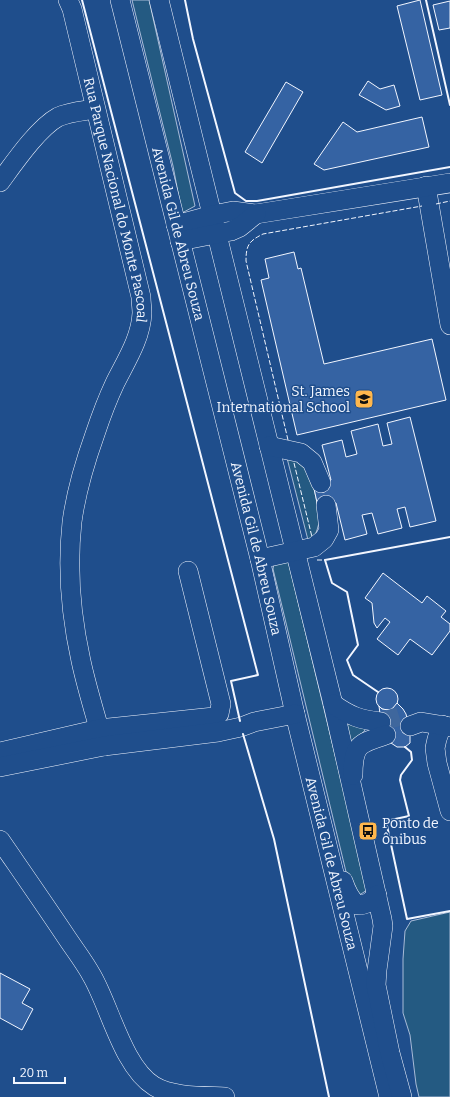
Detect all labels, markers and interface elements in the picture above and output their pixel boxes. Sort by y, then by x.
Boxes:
street label: Rua Parque Nacional do Monte Pascoal [80,76,151,324]
street label: Avenida Gil de Abreu Souza [149,145,209,323]
place label: St. James International School [217,383,350,416]
school or university icon: St. James International School [353,388,375,410]
street label: Avenida Gil de Abreu Souza [227,460,285,637]
street label: Avenida Gil de Abreu Souza [302,775,361,952]
place label: Ponto de ônibus [382,815,439,848]
bus stop icon: Ponto de ônibus [357,820,379,842]
scale bar [14,1059,65,1085]
text: 20 m [20,1066,49,1080]

